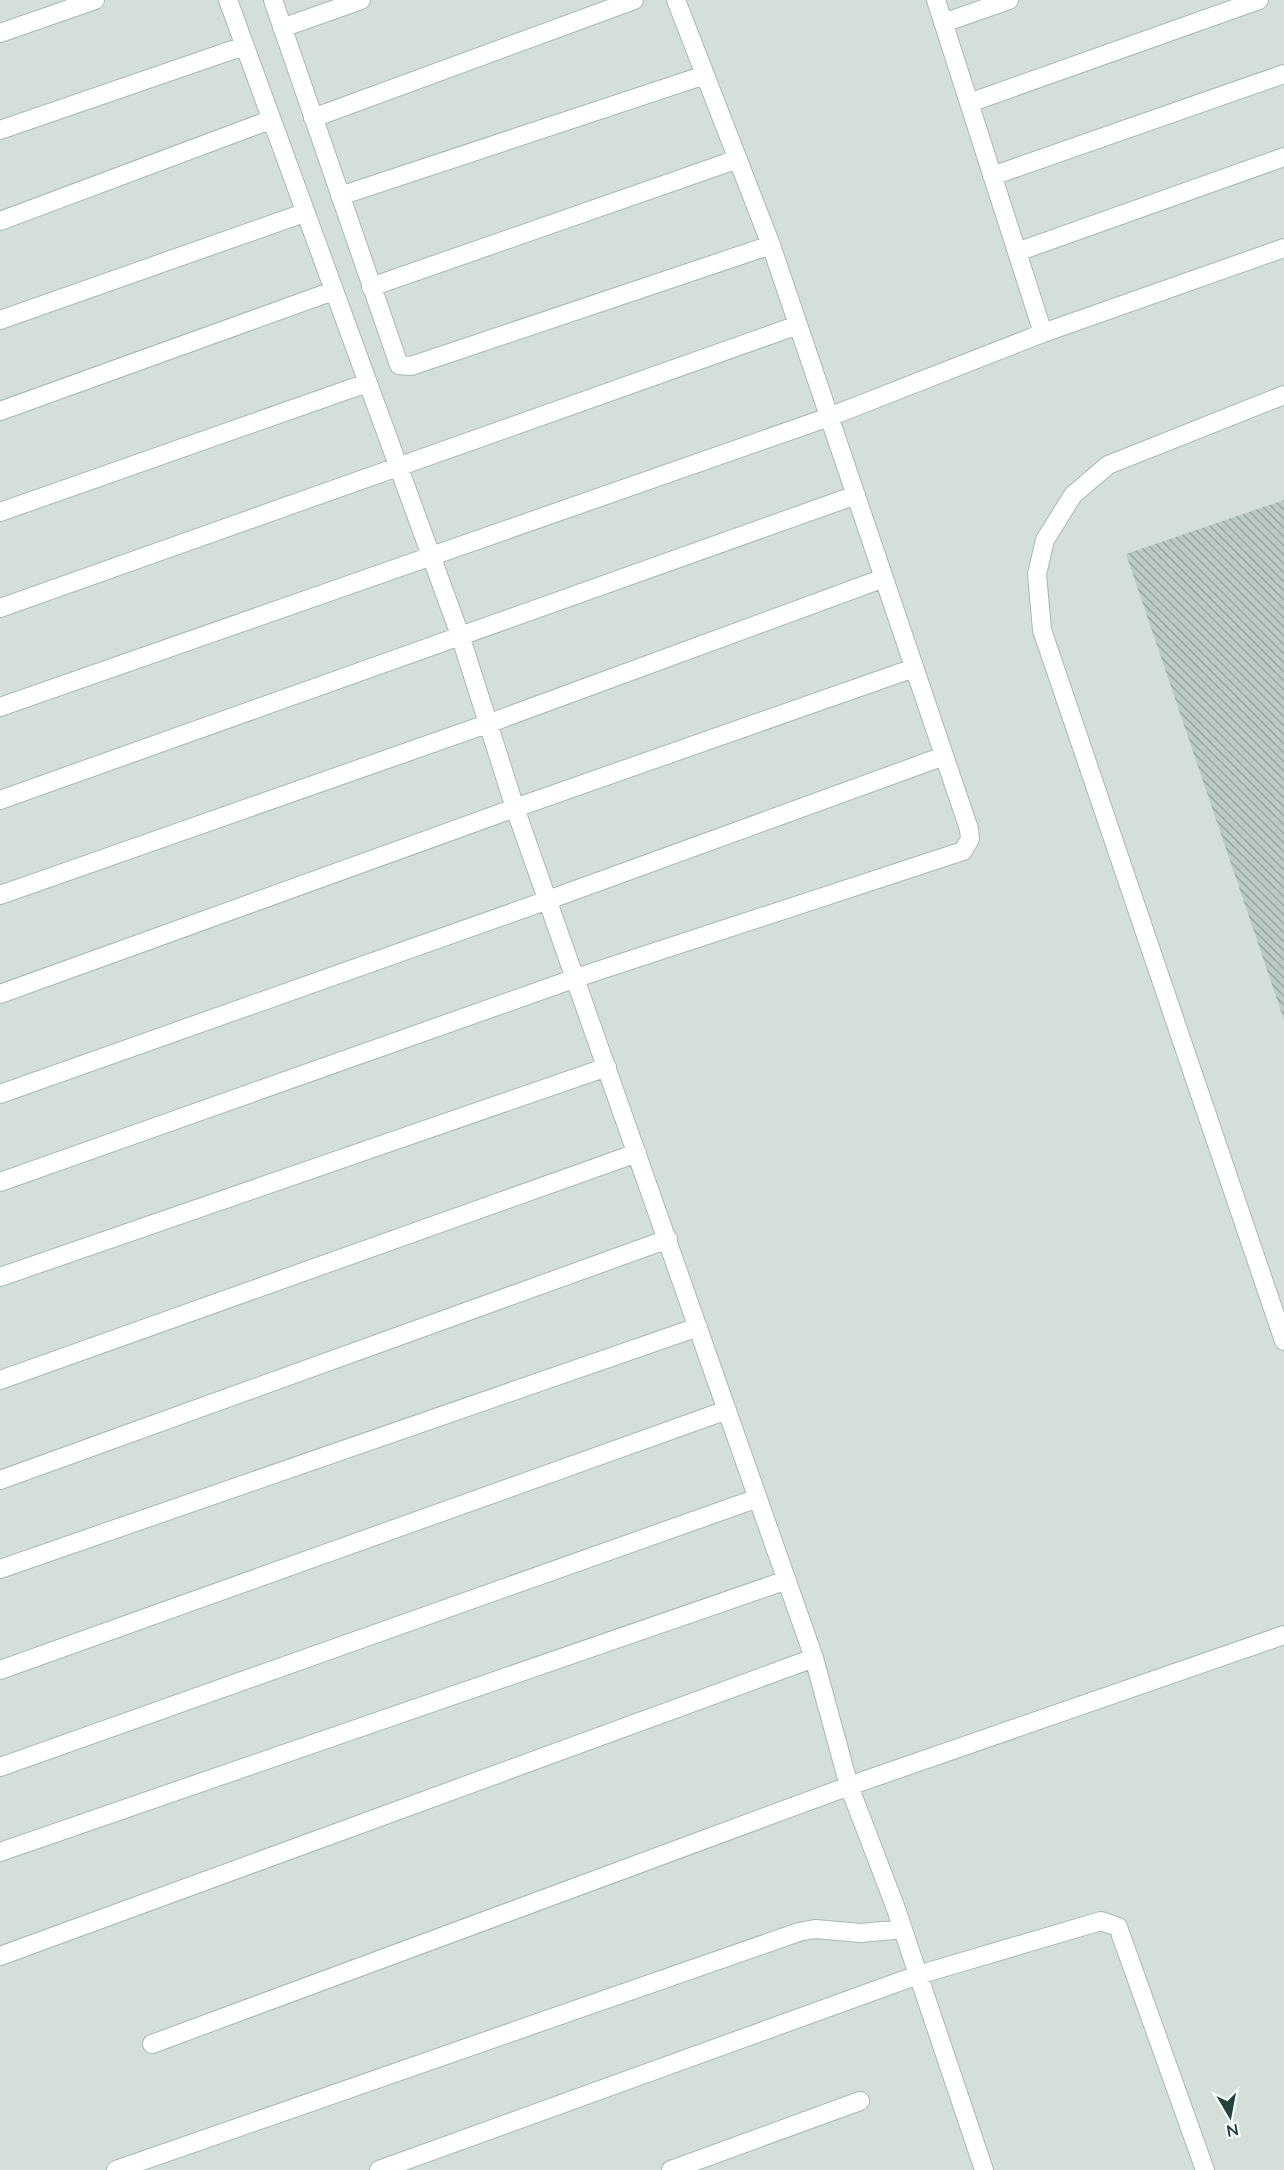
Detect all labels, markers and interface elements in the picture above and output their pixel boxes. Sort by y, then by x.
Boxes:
north arrow [1200,2086,1260,2146]
text: N [1225,2120,1240,2142]

